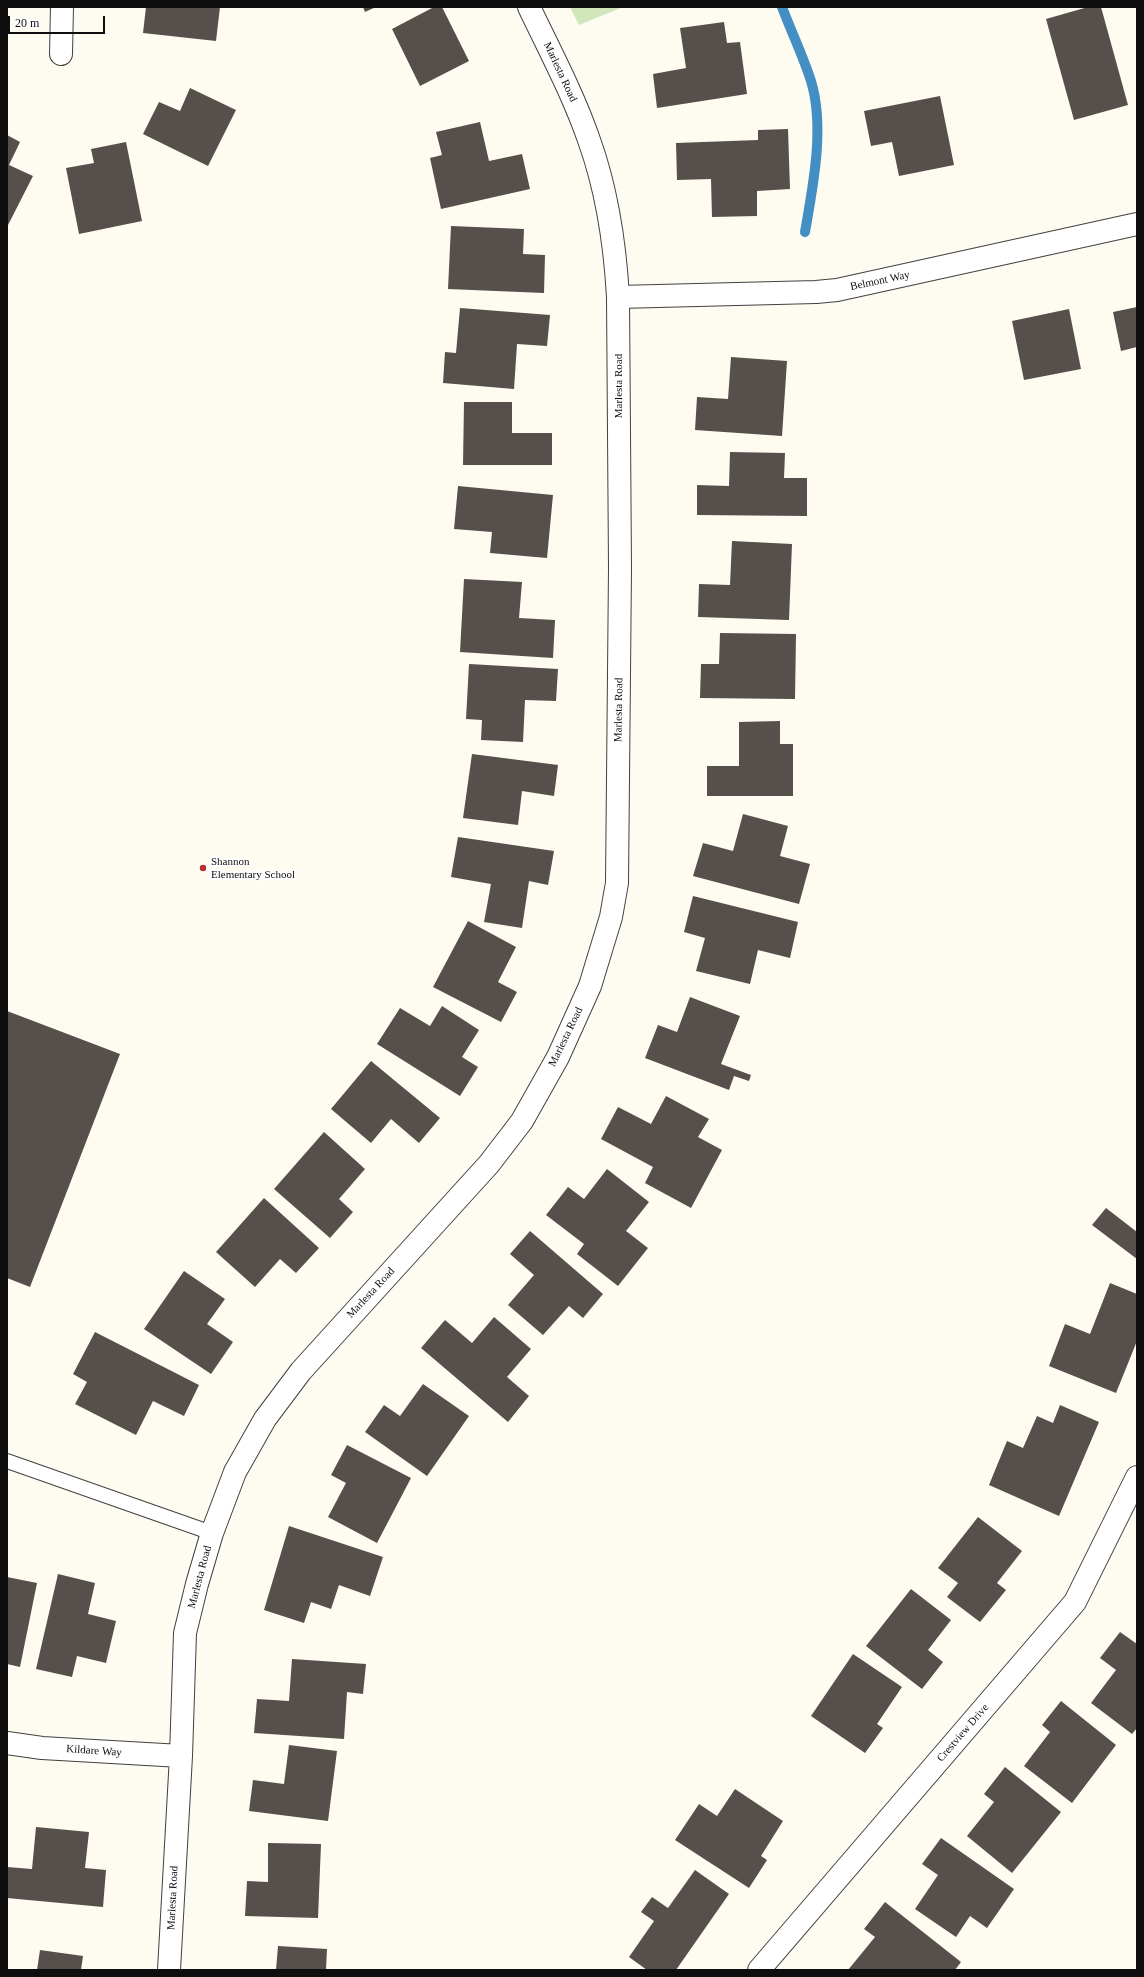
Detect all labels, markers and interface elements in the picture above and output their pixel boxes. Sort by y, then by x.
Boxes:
scale bar [10,8,107,34]
text: 20 m [15,16,39,30]
street label: Marlesta Road [540,40,580,104]
street label: Belmont Way [849,268,911,294]
street label: Marlesta Road [612,354,626,418]
street label: Marlesta Road [612,678,626,742]
place label: Shannon Elementary School [211,855,295,881]
marker: Shannon Elementary School [198,863,208,873]
street label: Marlesta Road [546,1005,586,1069]
street label: Marlesta Road [344,1265,398,1321]
street label: Marlesta Road [185,1544,215,1610]
street label: Crestview Drive [934,1701,992,1765]
street label: Kildare Way [66,1742,122,1760]
street label: Marlesta Road [165,1865,181,1931]

